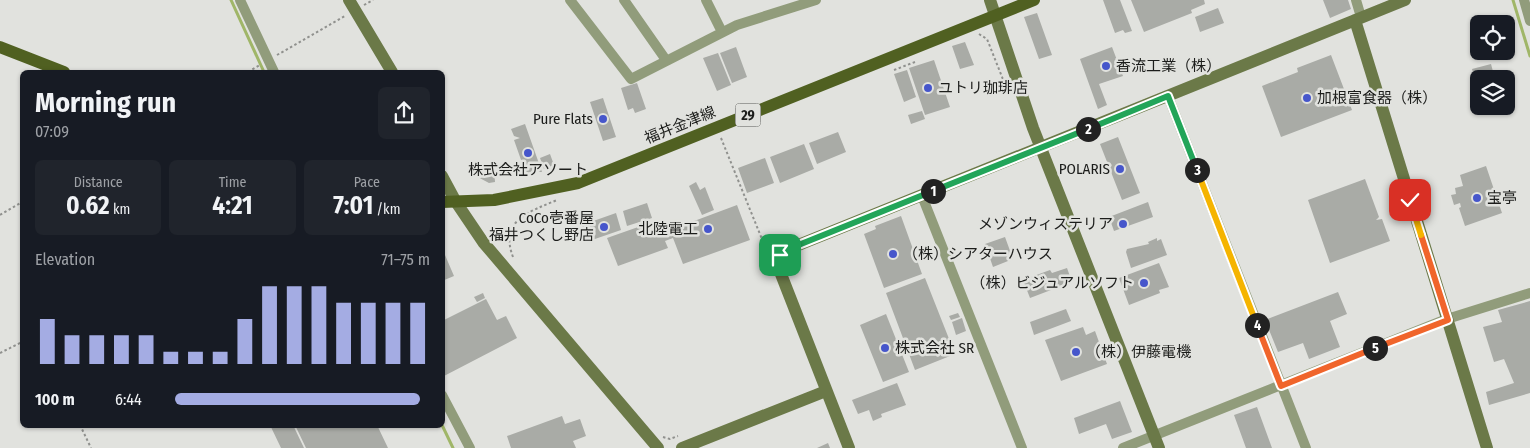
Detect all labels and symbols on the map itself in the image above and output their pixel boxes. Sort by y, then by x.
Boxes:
place label: 香流工業（株） [1116,57,1221,75]
marker: 香流工業（株） [1100,60,1112,72]
place label: ユトリ珈琲店 [938,79,1028,97]
marker: ユトリ珈琲店 [922,82,934,94]
place label: 加根富食器（株） [1317,89,1437,107]
marker: 加根富食器（株） [1301,92,1313,104]
street label: 福井金津線 [642,103,718,147]
road number: 29 [736,104,760,126]
place label: Pure Flats [533,110,593,128]
marker: Pure Flats [597,113,609,125]
pin: 2 [1076,116,1100,142]
marker: 株式会社アソート [522,147,534,159]
pin: 3 [1184,158,1210,182]
place label: POLARIS [1059,160,1110,178]
place label: 株式会社アソート [468,161,588,179]
marker: POLARIS [1114,163,1126,175]
pin: 1 [920,178,946,204]
pin [1389,179,1431,221]
place label: 宝亭 [1487,189,1517,207]
marker: 宝亭 [1471,192,1483,204]
place label: CoCo壱番屋 福井つくし野店 [489,209,594,244]
place label: メゾンウィステリア [978,215,1113,233]
marker: メゾンウィステリア [1117,218,1129,230]
place label: 北陸電工 [638,220,698,238]
marker: CoCo壱番屋 福井つくし野店 [598,221,610,233]
marker: 北陸電工 [702,223,714,235]
pin [759,234,801,276]
place label: （株）シアターハウス [903,245,1053,263]
marker: （株）シアターハウス [887,248,899,260]
place label: （株）ビジュアルソフト [970,274,1134,292]
marker: （株）ビジュアルソフト [1138,277,1150,289]
pin: 4 [1244,312,1270,338]
pin: 5 [1362,336,1388,360]
place label: 株式会社 SR [895,339,974,357]
marker: 株式会社 SR [879,342,891,354]
place label: （株）伊藤電機 [1086,343,1191,361]
marker: （株）伊藤電機 [1070,346,1082,358]

